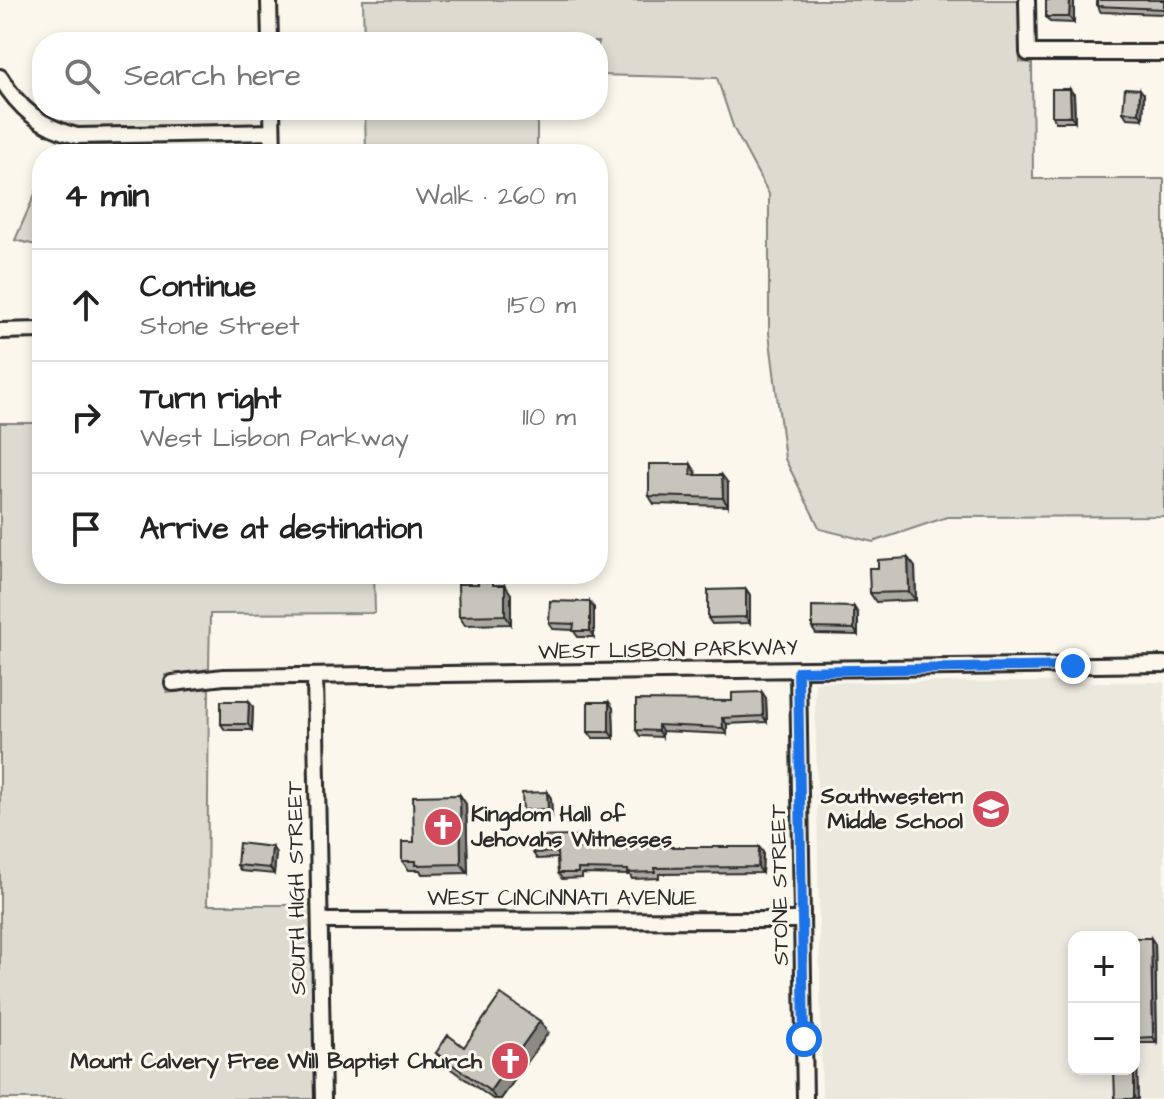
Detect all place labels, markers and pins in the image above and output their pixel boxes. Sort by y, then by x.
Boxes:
place label: Southwestern Middle School [820,781,964,837]
school or university icon: Southwestern Middle School [970,788,1012,830]
place label: Kingdom Hall of Jehovahs Witnesses [470,799,672,855]
church icon: Kingdom Hall of Jehovahs Witnesses [422,806,464,848]
church icon: Mount Calvery Free Will Baptist Church [489,1040,531,1082]
place label: Mount Calvery Free Will Baptist Church [71,1046,483,1079]

